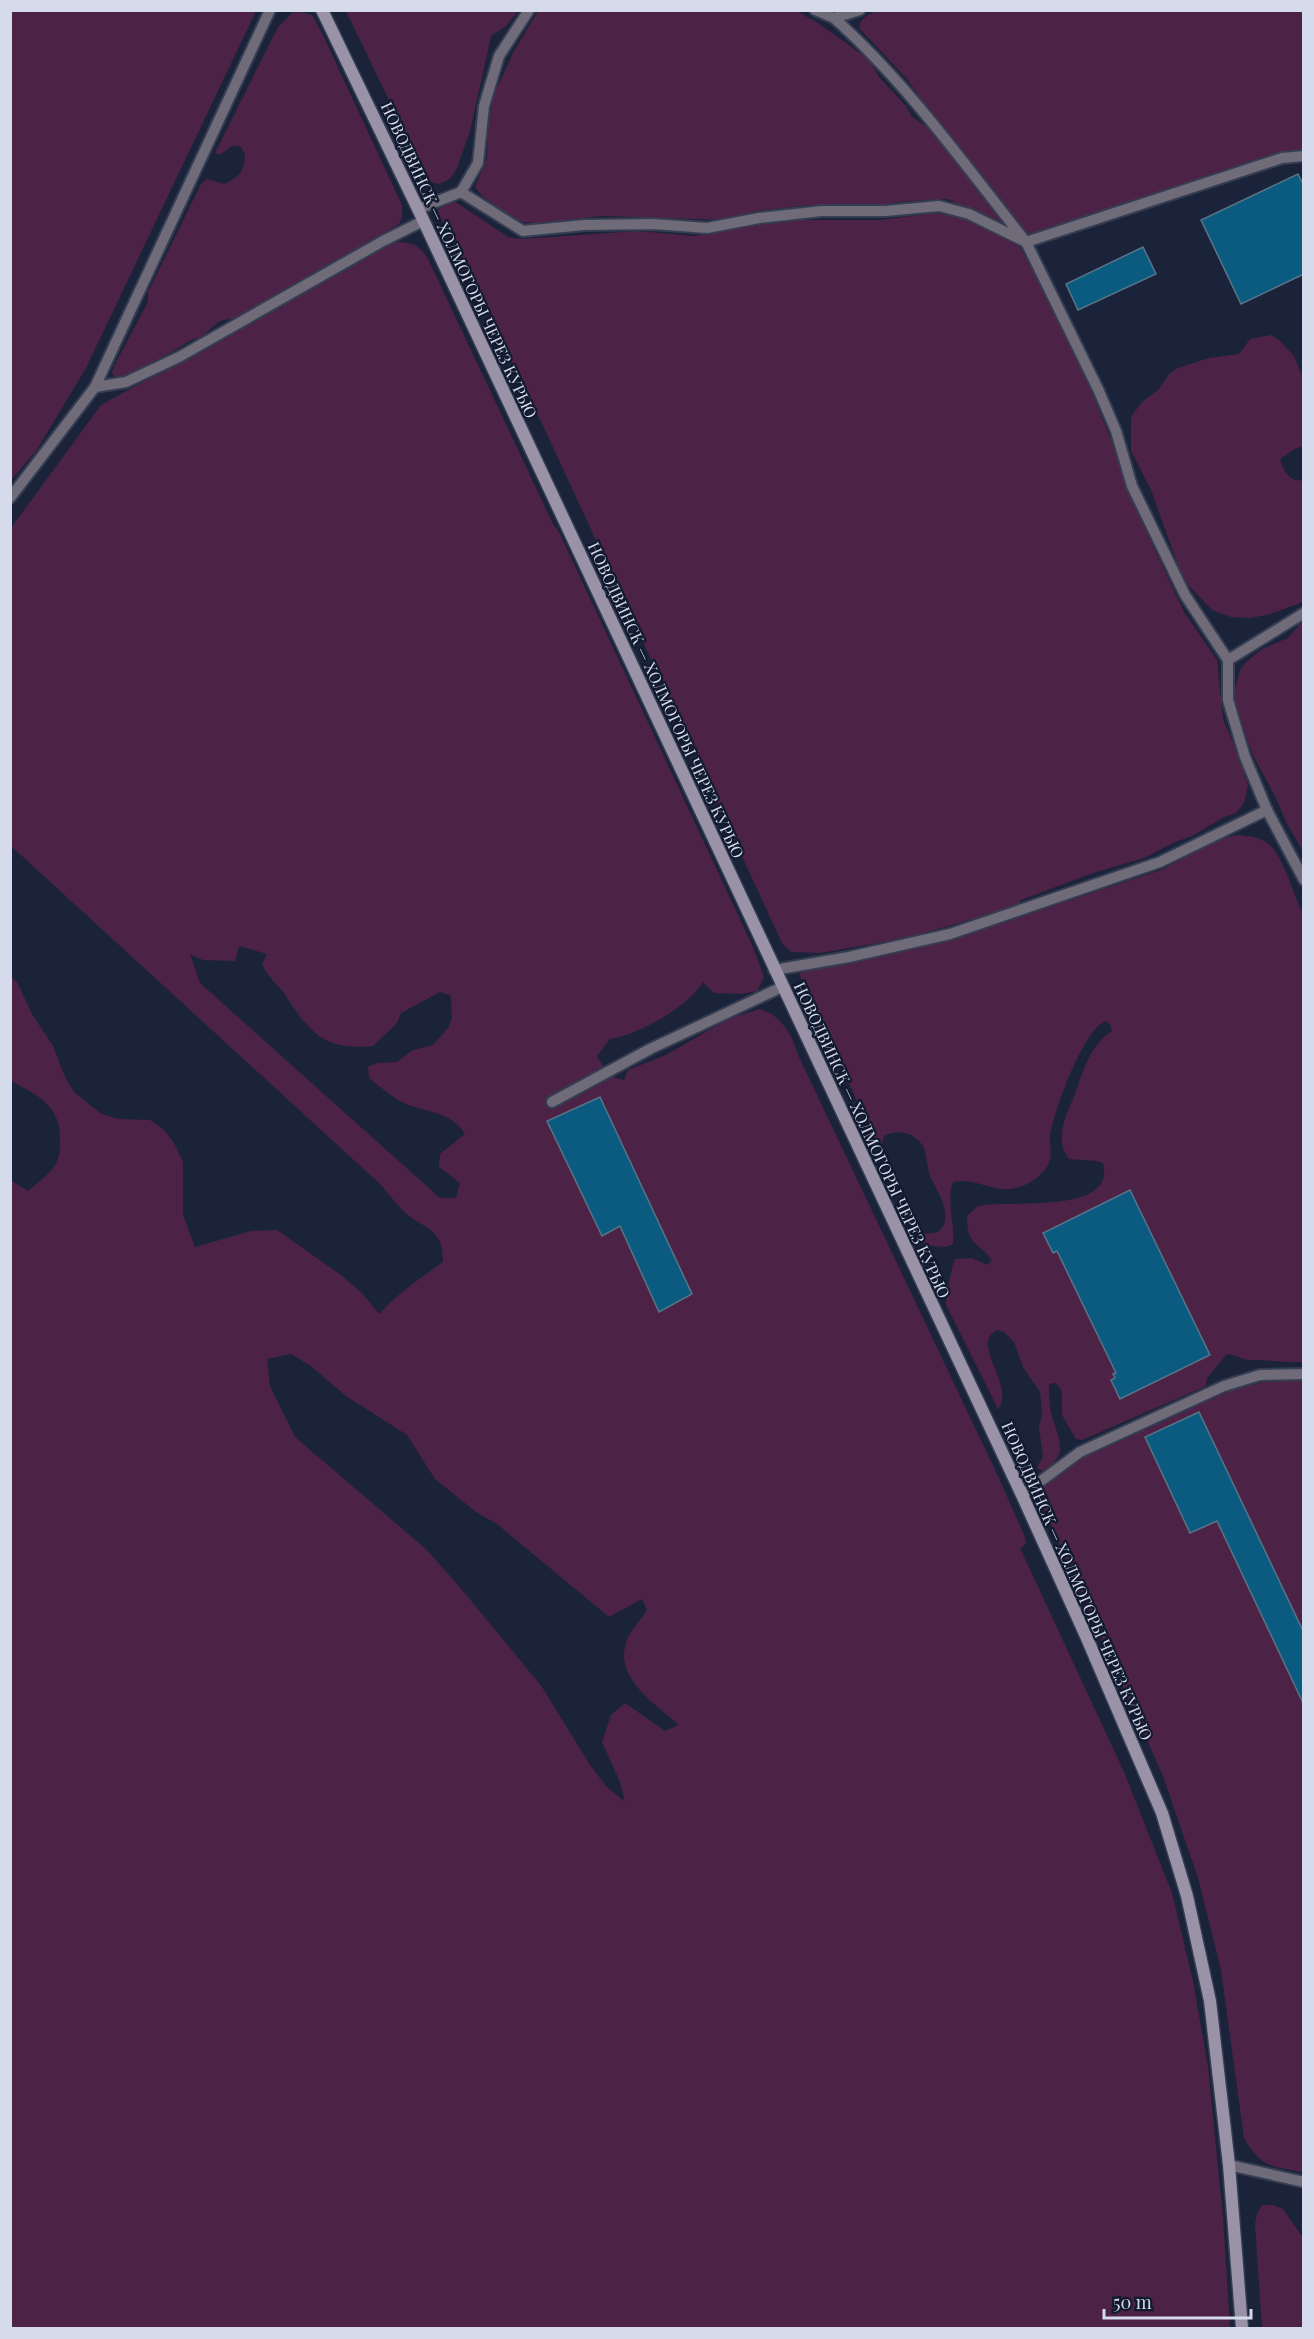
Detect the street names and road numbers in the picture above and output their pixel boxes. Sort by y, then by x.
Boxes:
street label: НОВОДВИНСК — ХОЛМОГОРЫ ЧЕРЕЗ КУРЬЮ [377,98,542,421]
street label: НОВОДВИНСК — ХОЛМОГОРЫ ЧЕРЕЗ КУРЬЮ [584,538,749,861]
street label: НОВОДВИНСК — ХОЛМОГОРЫ ЧЕРЕЗ КУРЬЮ [790,978,955,1301]
street label: НОВОДВИНСК — ХОЛМОГОРЫ ЧЕРЕЗ КУРЬЮ [997,1418,1158,1743]

